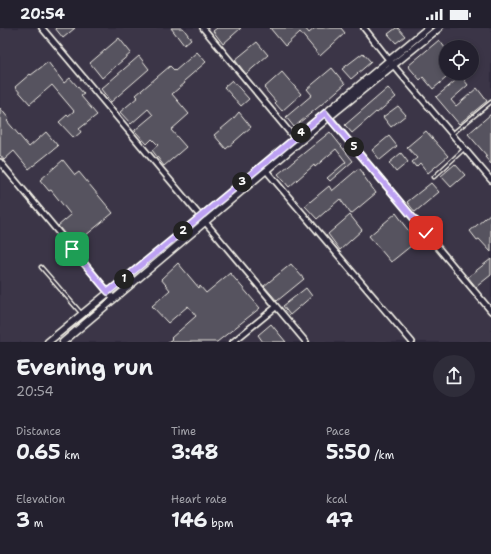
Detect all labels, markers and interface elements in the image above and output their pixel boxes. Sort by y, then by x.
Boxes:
text: 20:54 [20,4,65,24]
map controls [439,40,479,80]
button: locate [439,40,479,80]
pin: 4 [291,123,311,143]
text: 4 [297,125,305,140]
pin: 5 [344,137,364,157]
text: 5 [351,139,357,154]
pin: 3 [232,172,252,192]
text: 3 [238,174,246,189]
pin [409,216,443,250]
pin: 2 [173,221,193,241]
icon: check [415,222,437,244]
text: 2 [179,223,187,238]
pin [55,232,89,266]
icon: arrive [61,238,83,260]
pin: 1 [114,269,134,289]
text: 1 [121,271,127,286]
text: Evening run [16,353,153,382]
button: share [433,355,475,397]
text: 20:54 [16,383,54,400]
text: Distance [16,424,61,439]
text: Time [171,424,196,439]
text: Pace [326,424,350,439]
text: 0.65 [16,439,60,465]
text: 3:48 [171,439,218,465]
text: 5:50 [326,439,371,465]
text: km [60,448,80,463]
text: /km [371,448,394,463]
text: Elevation [16,492,65,507]
text: Heart rate [171,492,227,507]
text: kcal [326,492,347,507]
text: 3 [16,507,30,533]
text: 146 [171,507,208,533]
text: 47 [326,507,353,533]
text: m [30,516,43,531]
text: bpm [208,516,233,531]

